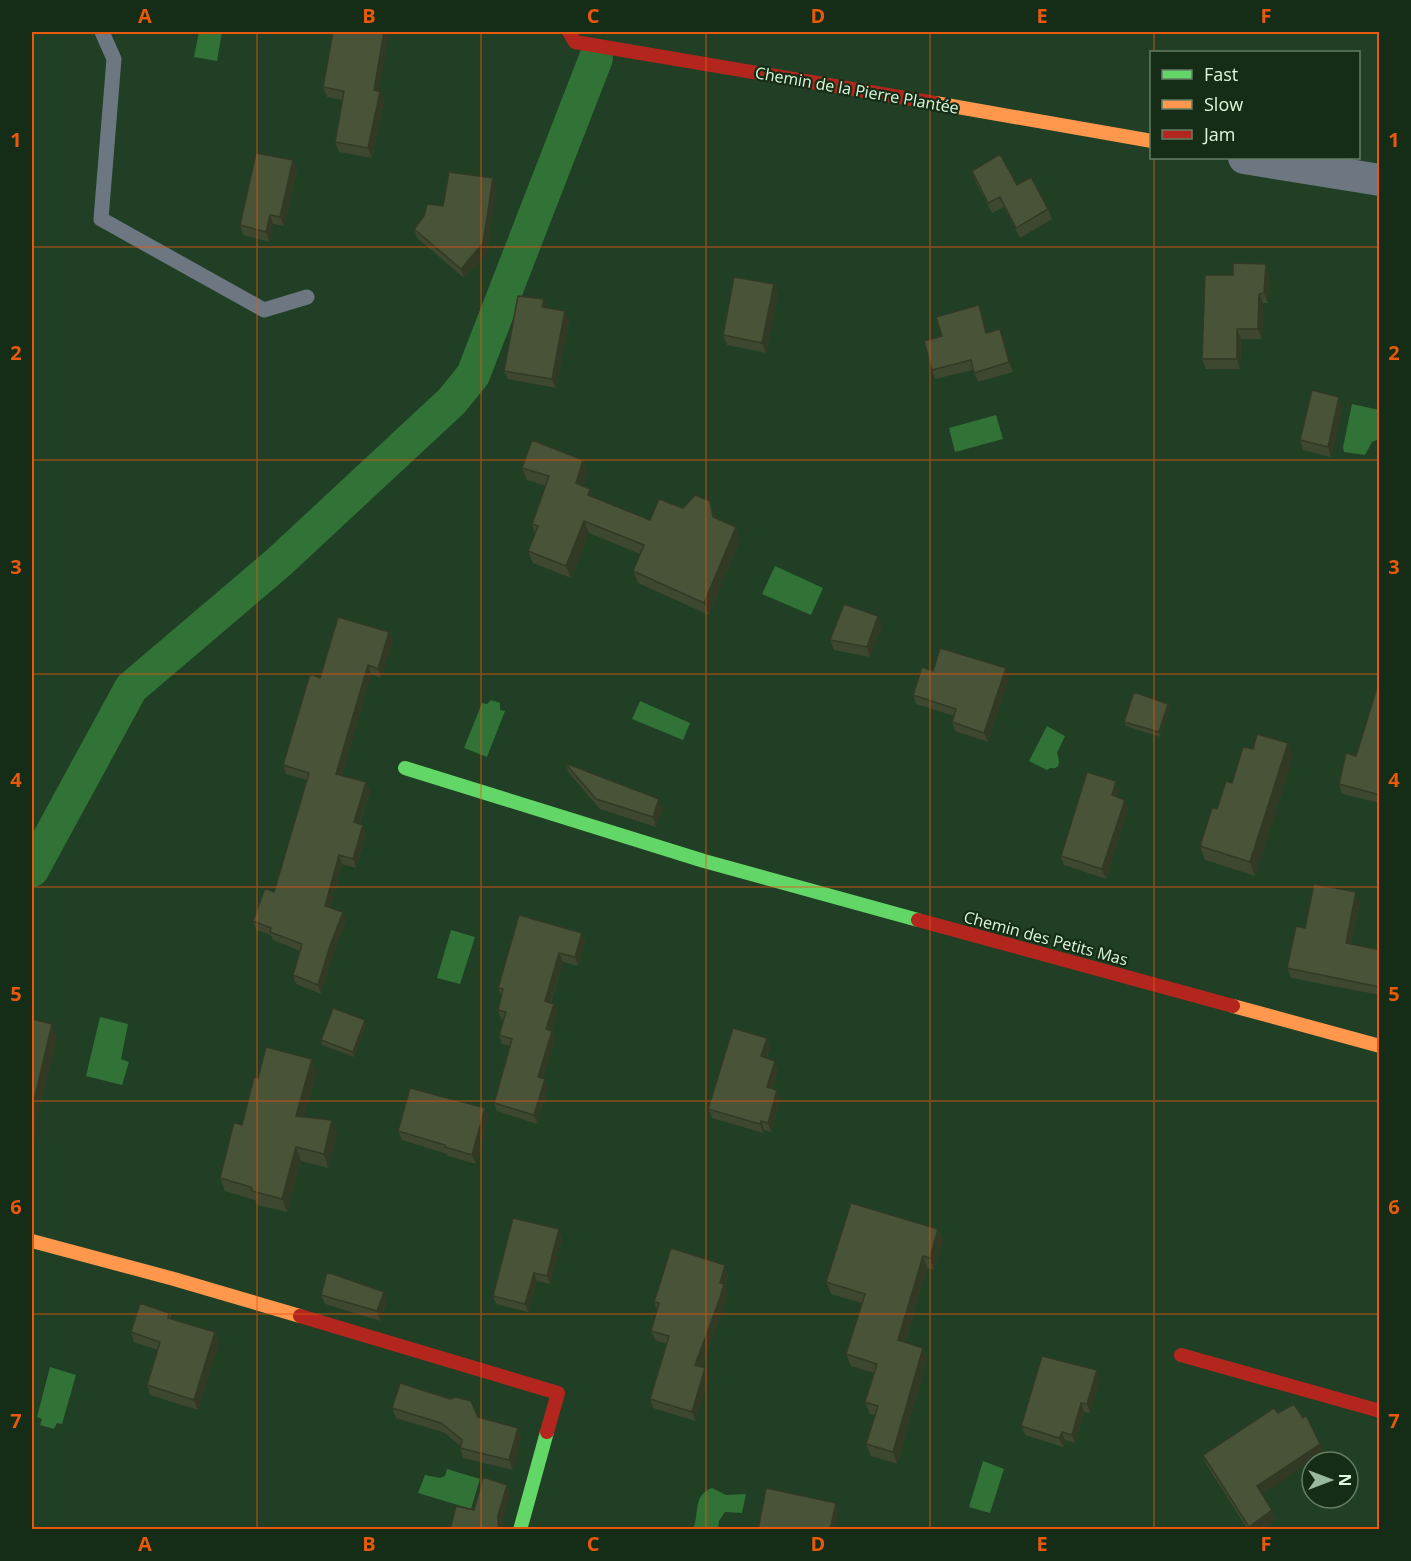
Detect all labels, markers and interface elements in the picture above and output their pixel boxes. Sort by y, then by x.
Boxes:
text: A [138,2,152,29]
text: B [362,2,376,29]
text: C [587,2,600,29]
text: D [811,2,825,29]
text: E [1036,2,1048,29]
text: F [1261,2,1271,29]
legend [1150,51,1360,159]
street label: Chemin de la Pierre Plantée [753,61,961,119]
text: Fast [1204,62,1238,86]
text: Slow [1204,92,1243,116]
text: Jam [1202,122,1236,146]
text: 1 [10,126,22,153]
text: 1 [1388,126,1400,153]
text: 2 [10,339,22,366]
text: 2 [1388,339,1400,366]
text: 3 [10,553,22,580]
text: 3 [1388,553,1400,580]
text: 4 [10,766,22,793]
text: 4 [1388,766,1400,793]
street label: Chemin des Petits Mas [962,906,1130,970]
text: 5 [10,980,22,1007]
text: 5 [1388,980,1400,1007]
text: 6 [10,1193,22,1220]
text: 6 [1388,1193,1400,1220]
text: 7 [10,1407,22,1434]
text: 7 [1388,1407,1400,1434]
north arrow [1300,1450,1360,1510]
text: N [1334,1473,1356,1487]
text: A [138,1530,152,1557]
text: B [362,1530,376,1557]
text: C [587,1530,600,1557]
text: D [811,1530,825,1557]
text: E [1036,1530,1048,1557]
text: F [1261,1530,1271,1557]

